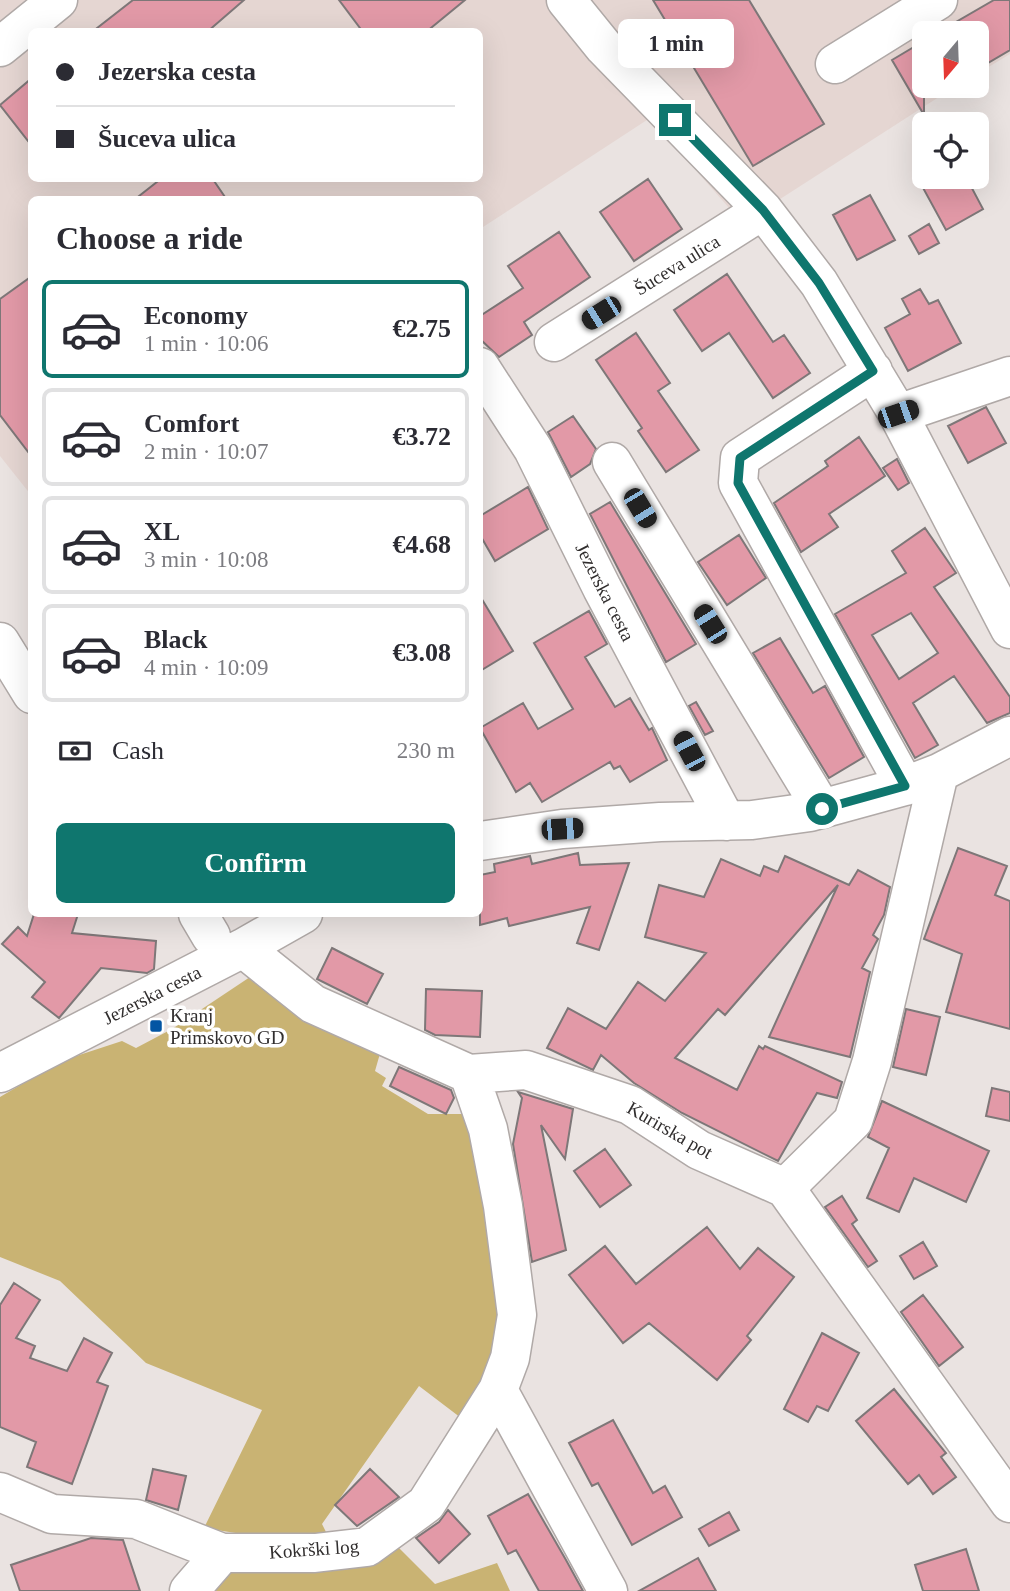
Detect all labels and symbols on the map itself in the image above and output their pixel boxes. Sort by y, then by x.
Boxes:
callout: 1 min [617,18,733,68]
north arrow [912,21,989,98]
route end [659,104,691,136]
street label: Šuceva ulica [630,230,724,299]
car [578,293,625,333]
car [875,397,922,431]
car [621,485,660,531]
street label: Jezerska cesta [571,540,639,645]
car [690,601,731,647]
car [670,728,709,774]
route start [806,793,838,825]
car [541,817,584,841]
street label: Jezerska cesta [100,961,205,1029]
place label: Kranj Primskovo GD [170,1005,285,1048]
marker: Kranj Primskovo GD [148,1018,164,1034]
street label: Kurirska pot [623,1097,717,1163]
street label: Kokrški log [268,1535,360,1563]

